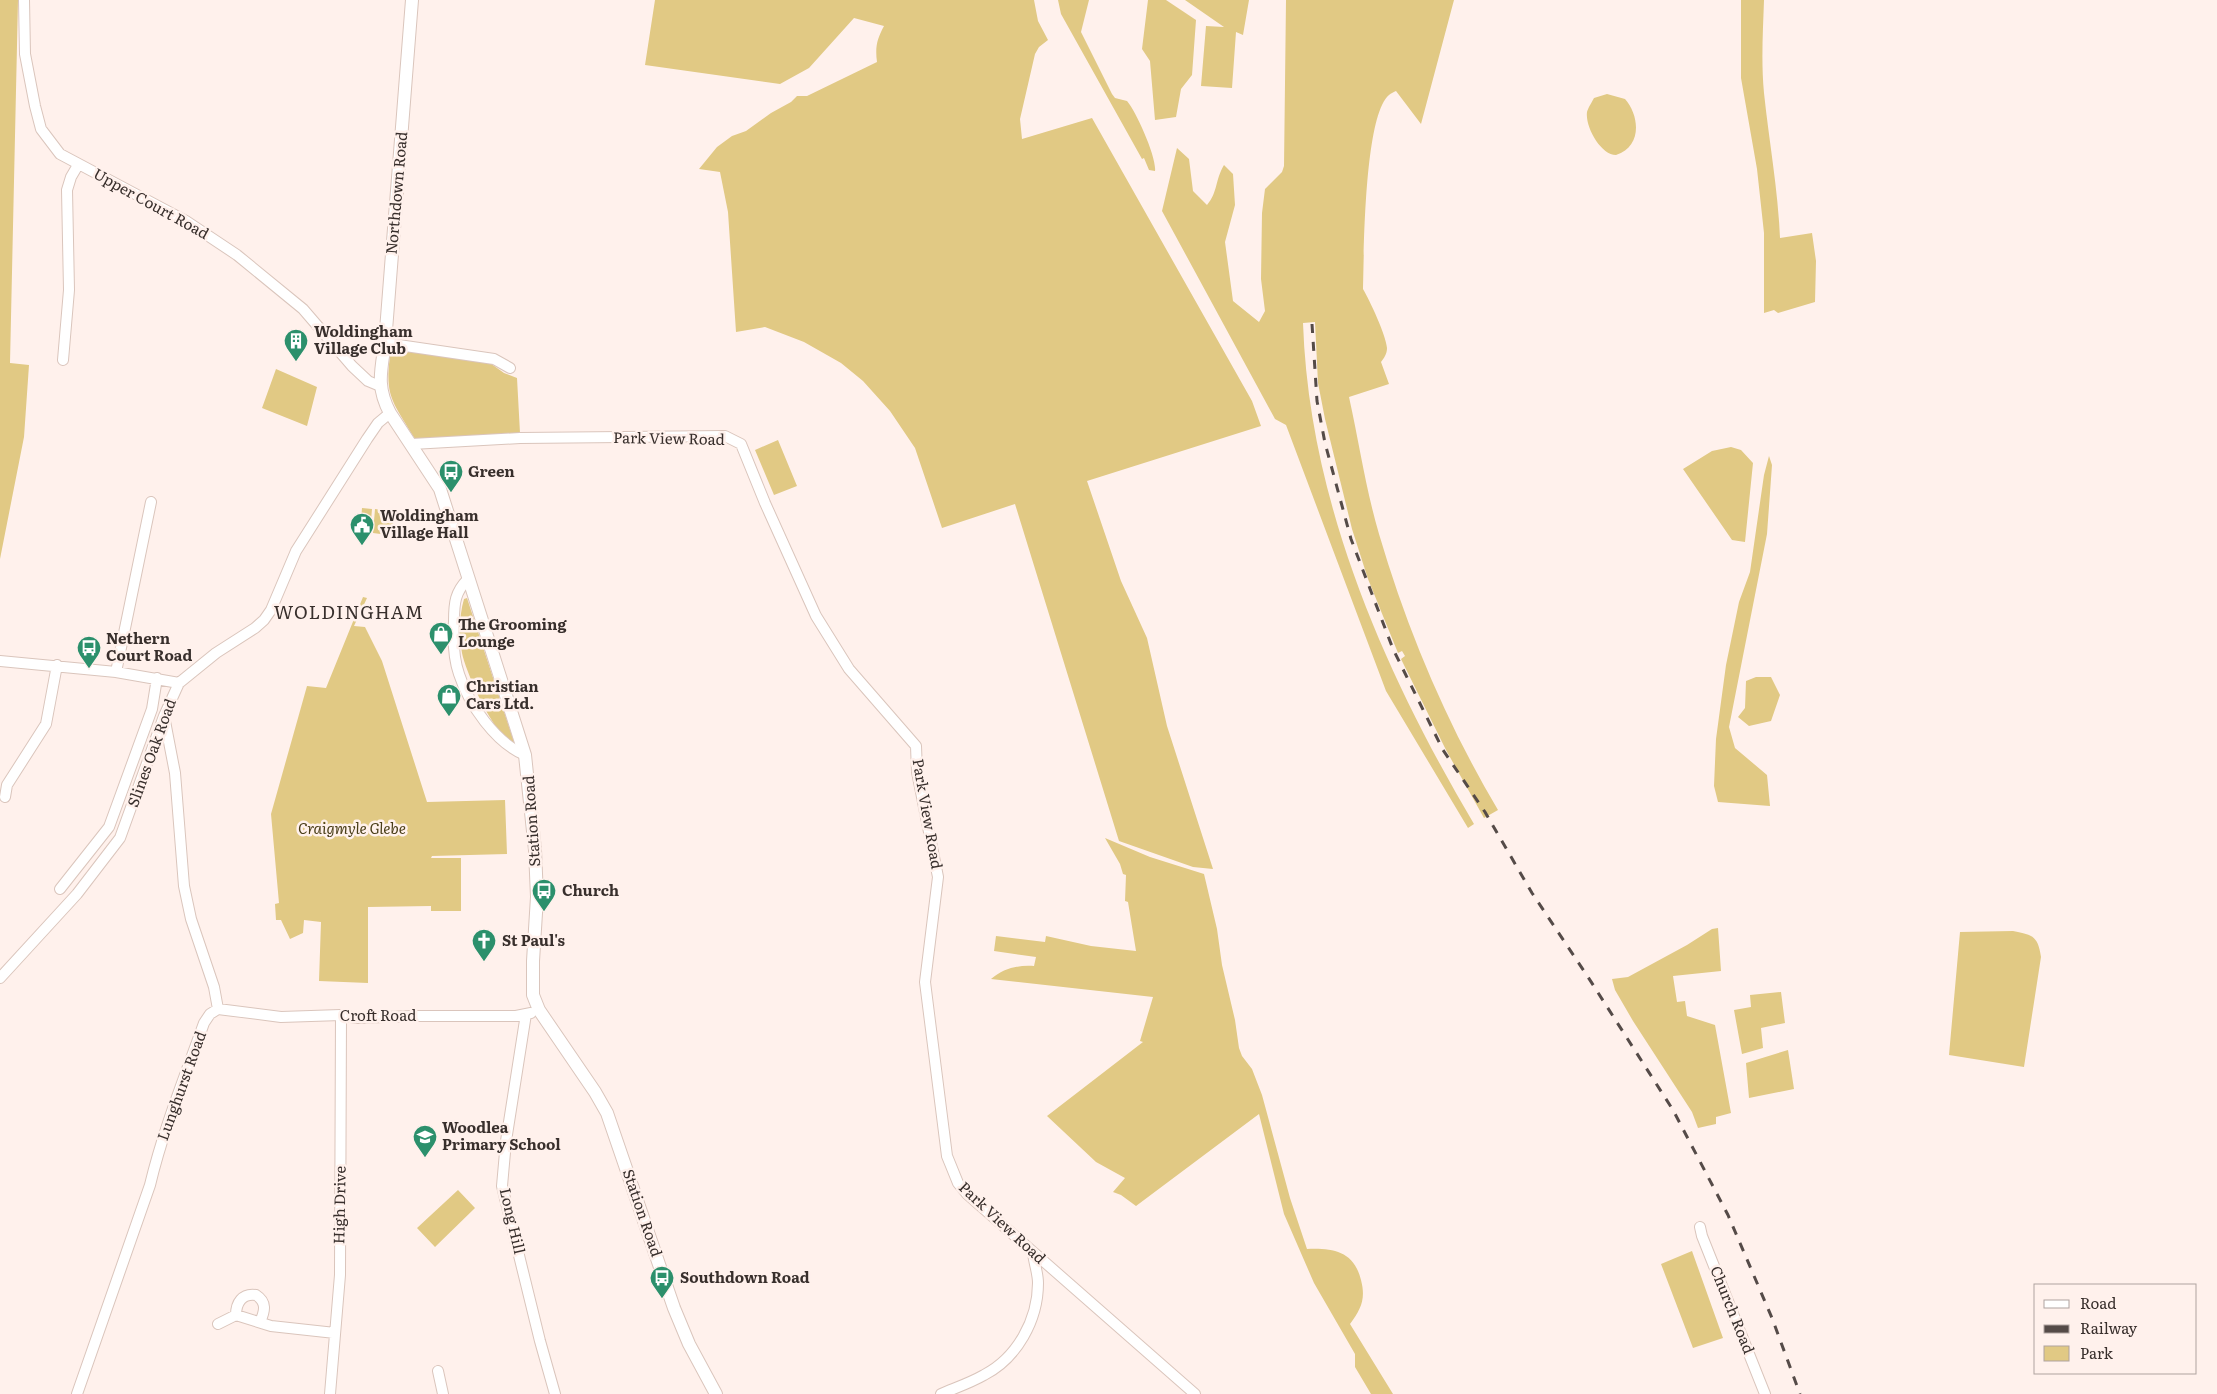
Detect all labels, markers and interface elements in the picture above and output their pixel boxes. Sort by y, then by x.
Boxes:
street label: Northdown Road [379,130,412,255]
street label: Upper Court Road [90,161,214,244]
place label: Woldingham Village Club [314,319,413,359]
building icon: Woldingham Village Club [283,328,309,362]
street label: Park View Road [613,425,725,450]
bus stop icon: Green [438,459,464,493]
place label: Green [468,459,515,482]
place label: Woldingham Village Hall [380,503,479,543]
public building icon: Woldingham Village Hall [349,512,375,546]
district label: WOLDINGHAM [274,598,424,625]
place label: The Grooming Lounge [458,612,567,652]
shop icon: The Grooming Lounge [428,621,454,655]
place label: Nethern Court Road [106,626,192,666]
bus stop icon: Nethern Court Road [76,635,102,669]
place label: Christian Cars Ltd. [466,674,539,714]
shop icon: Christian Cars Ltd. [436,683,462,717]
street label: Slines Oak Road [120,695,181,810]
street label: Park View Road [907,757,949,871]
street label: Station Road [516,775,545,867]
park label: Craigmyle Glebe [298,816,406,839]
bus stop icon: Church [531,878,557,912]
place label: Church [562,878,619,901]
church icon: St Paul's [471,928,497,962]
place label: St Paul's [502,928,566,951]
street label: Croft Road [340,1003,416,1026]
street label: Lunghurst Road [150,1027,211,1144]
place label: Woodlea Primary School [442,1115,561,1155]
school or university icon: Woodlea Primary School [412,1124,438,1158]
street label: High Drive [326,1165,351,1244]
street label: Station Road [618,1166,669,1259]
street label: Park View Road [954,1175,1052,1268]
street label: Long Hill [495,1185,532,1256]
street label: Church Road [1705,1262,1761,1357]
bus stop icon: Southdown Road [649,1265,675,1299]
place label: Southdown Road [680,1265,810,1288]
legend [2034,1284,2197,1374]
text: Road [2080,1291,2116,1314]
text: Railway [2080,1316,2138,1339]
text: Park [2080,1341,2114,1364]

